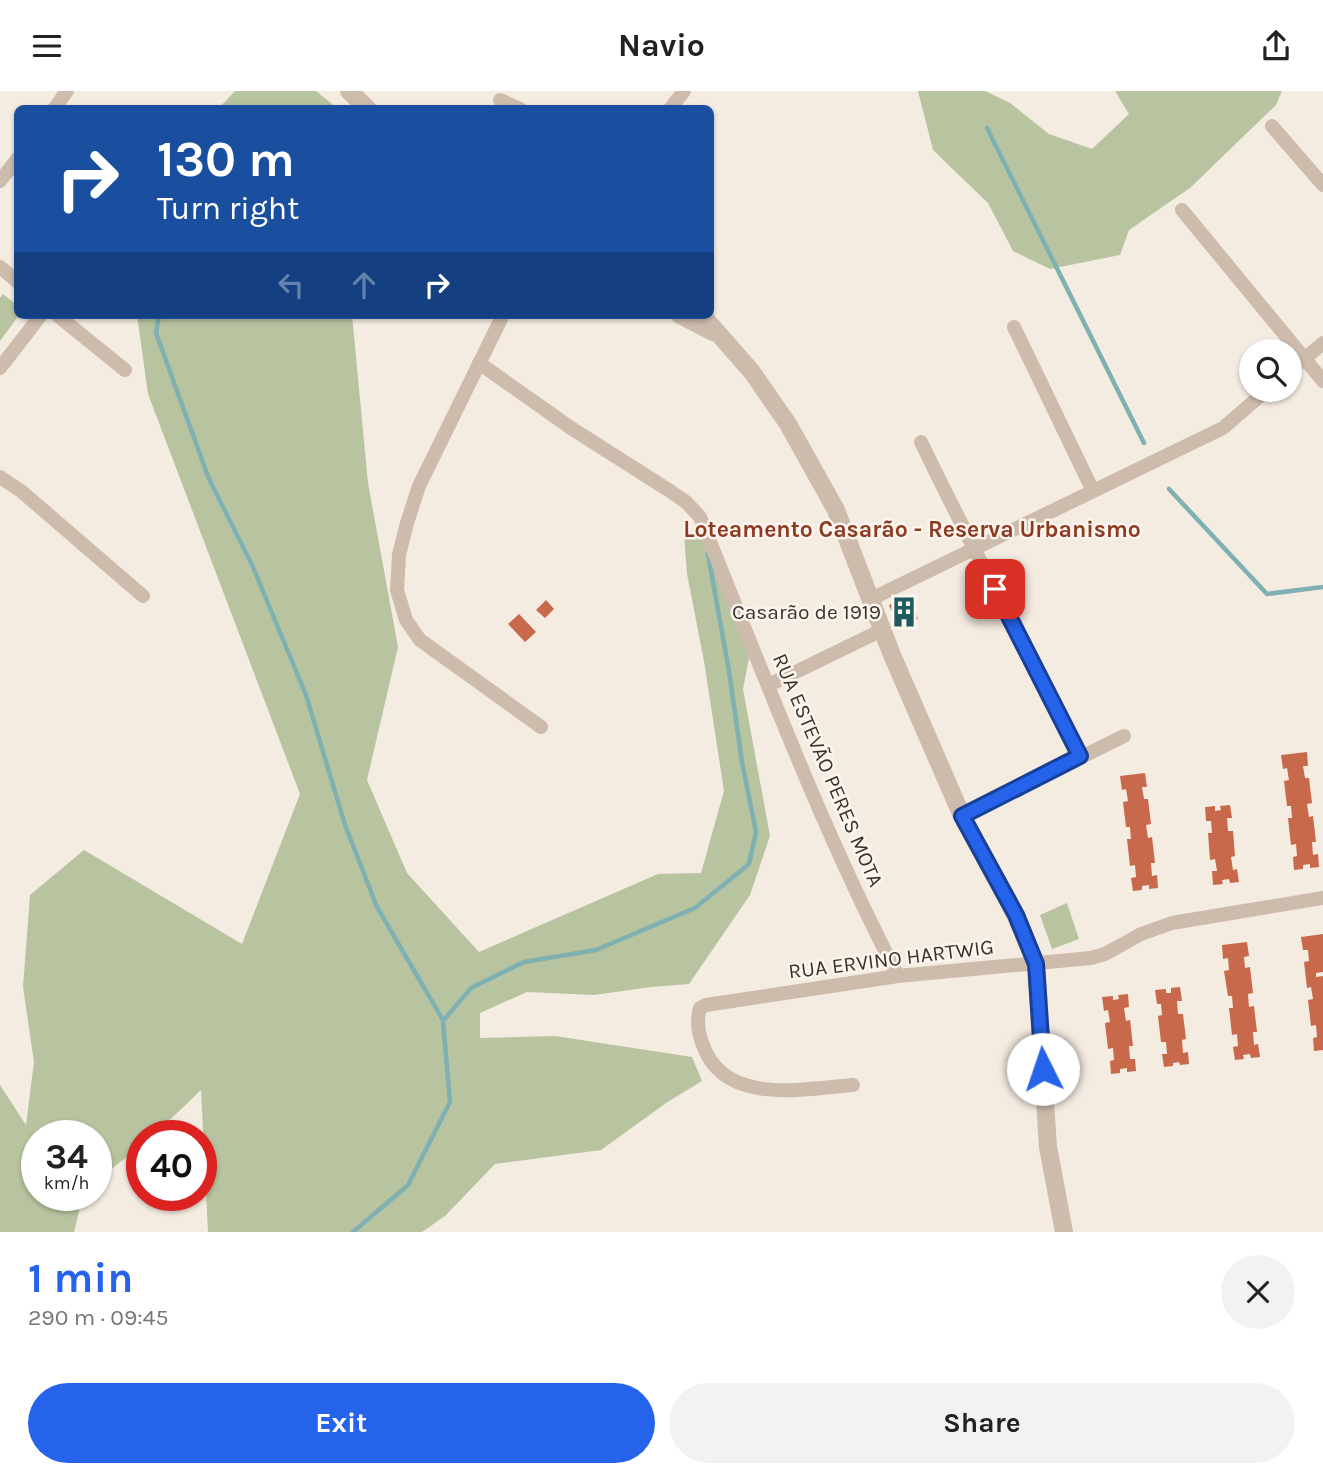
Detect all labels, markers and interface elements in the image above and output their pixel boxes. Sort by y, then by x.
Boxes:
icon: menu [28,27,66,65]
text: Navio [618,27,705,64]
icon: share [1257,27,1295,65]
text: 130 m [157,131,295,188]
icon: right [42,133,133,224]
text: Turn right [157,190,299,227]
icon: left [272,266,310,304]
icon: ahead [345,266,383,304]
icon: right [418,266,456,304]
map controls [1239,339,1302,402]
button: search [1239,339,1302,402]
district label: Loteamento Casarão - Reserva Urbanismo [683,516,1141,543]
pin [965,559,1025,619]
icon: arrive [976,570,1014,608]
building icon: Casarão de 1919 [887,595,921,629]
place label: Casarão de 1919 [732,600,881,624]
street label: RUA ESTEVÃO PERES MOTA [768,650,888,890]
street label: RUA ERVINO HARTWIG [787,935,995,983]
position arrow [1006,1032,1080,1106]
speed limit sign: 40 [126,1120,217,1211]
text: 34 [45,1136,88,1177]
text: km/h [44,1172,89,1194]
text: 1 min [28,1253,133,1303]
button: close [1221,1255,1295,1329]
text: 290 m · 09:45 [28,1304,168,1331]
button: Exit [28,1383,655,1463]
button: Share [669,1383,1295,1463]

